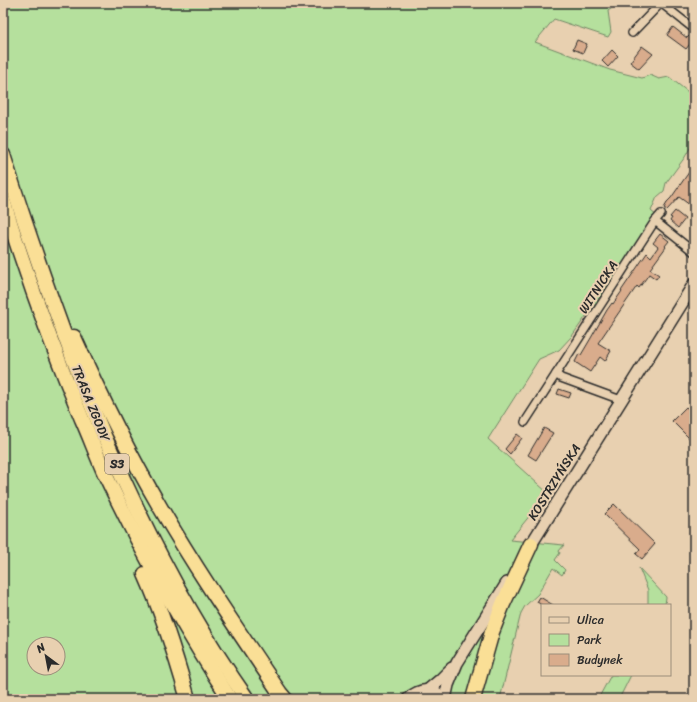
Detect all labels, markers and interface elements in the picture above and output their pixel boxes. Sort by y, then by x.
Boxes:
street label: WITNICKA [572,256,624,318]
street label: TRASA ZGODY [65,361,117,446]
street label: KOSTRZYŃSKA [521,439,587,525]
road number: S3 [105,454,129,474]
legend [541,604,671,676]
text: Ulica [577,609,605,631]
text: Park [577,629,602,651]
north arrow [26,636,66,676]
text: N [32,638,50,659]
text: Budynek [577,649,623,671]

